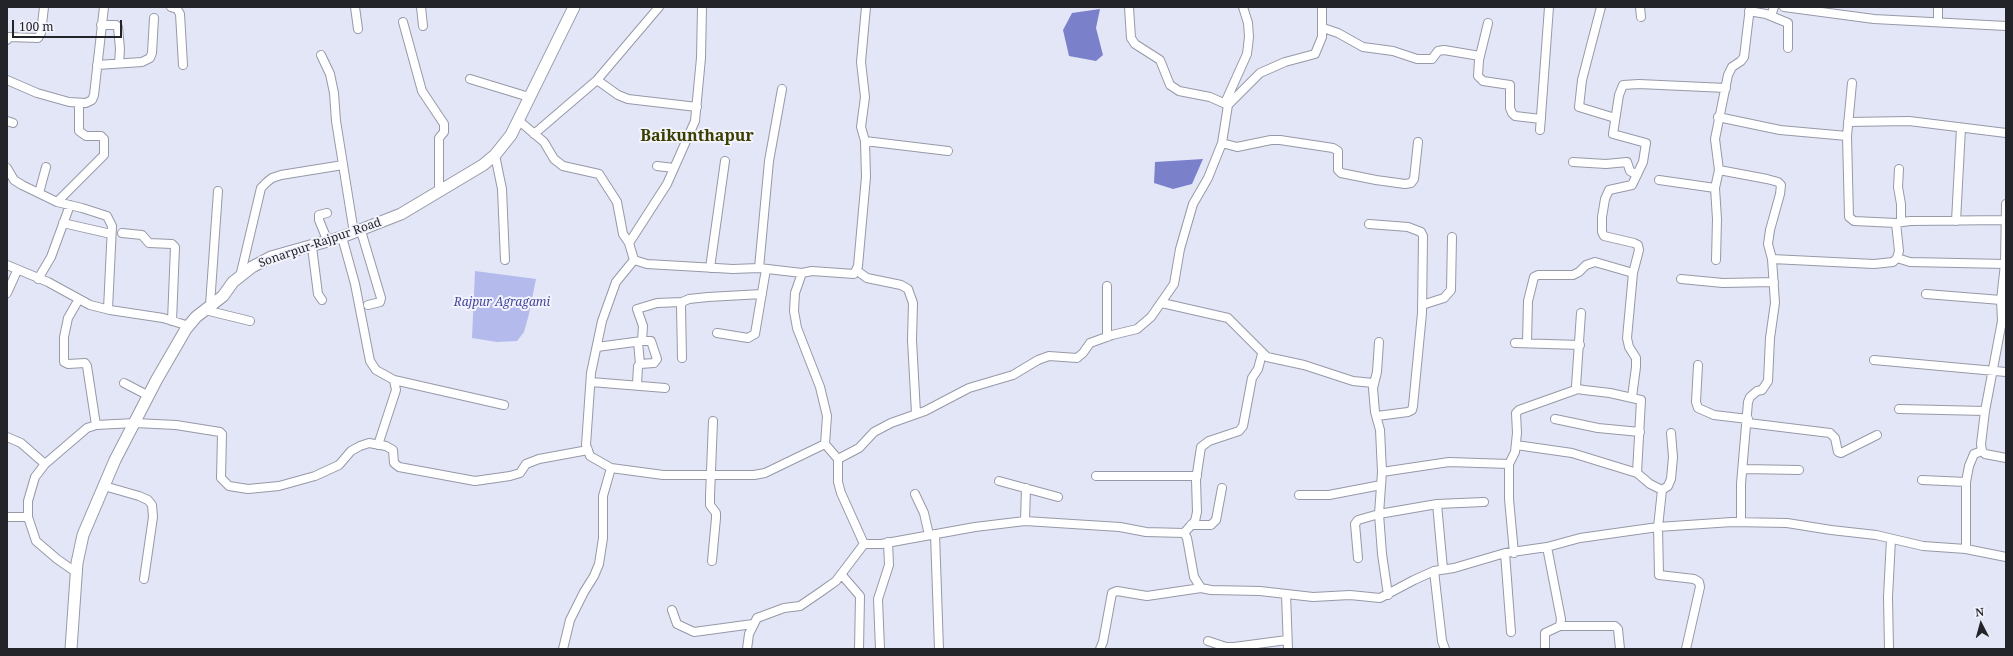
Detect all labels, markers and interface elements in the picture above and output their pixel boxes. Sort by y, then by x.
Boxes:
scale bar [14,12,124,38]
text: 100 m [19,18,54,35]
district label: Baikunthapur [640,126,754,146]
street label: Sonarpur-Rajpur Road [257,215,383,271]
park label: Rajpur Agragami [454,296,550,310]
north arrow [1961,604,2001,644]
text: N [1975,604,1985,619]

